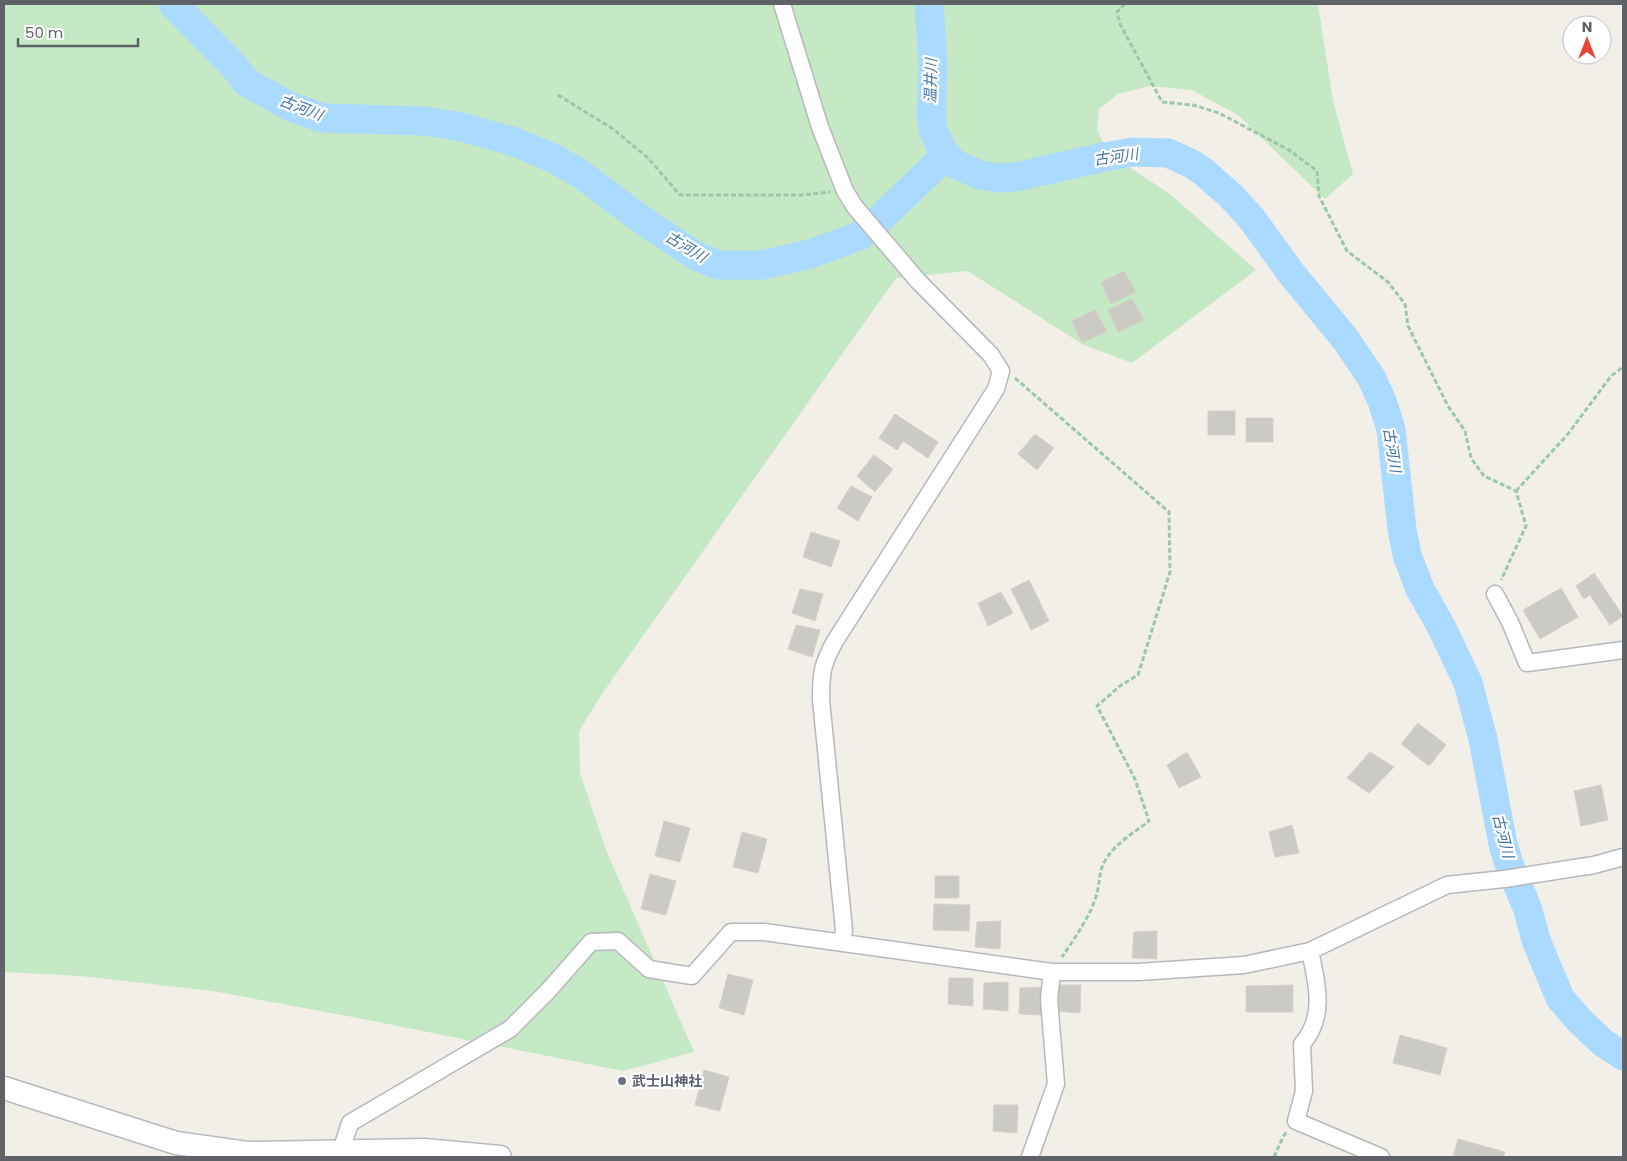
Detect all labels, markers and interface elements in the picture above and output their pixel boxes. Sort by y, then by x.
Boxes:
scale bar [18,15,138,47]
north arrow [1562,15,1612,65]
text: N [1582,17,1592,37]
text: 50 m [25,22,63,43]
water label: 温井川 [920,56,941,104]
water label: 古河川 [276,90,328,126]
water label: 古河川 [1092,143,1142,170]
water label: 古河川 [662,226,713,268]
water label: 古河川 [1379,426,1407,476]
water label: 古河川 [1488,811,1520,862]
place label: 武士山神社 [632,1071,702,1091]
marker: 武士山神社 [616,1075,628,1087]

